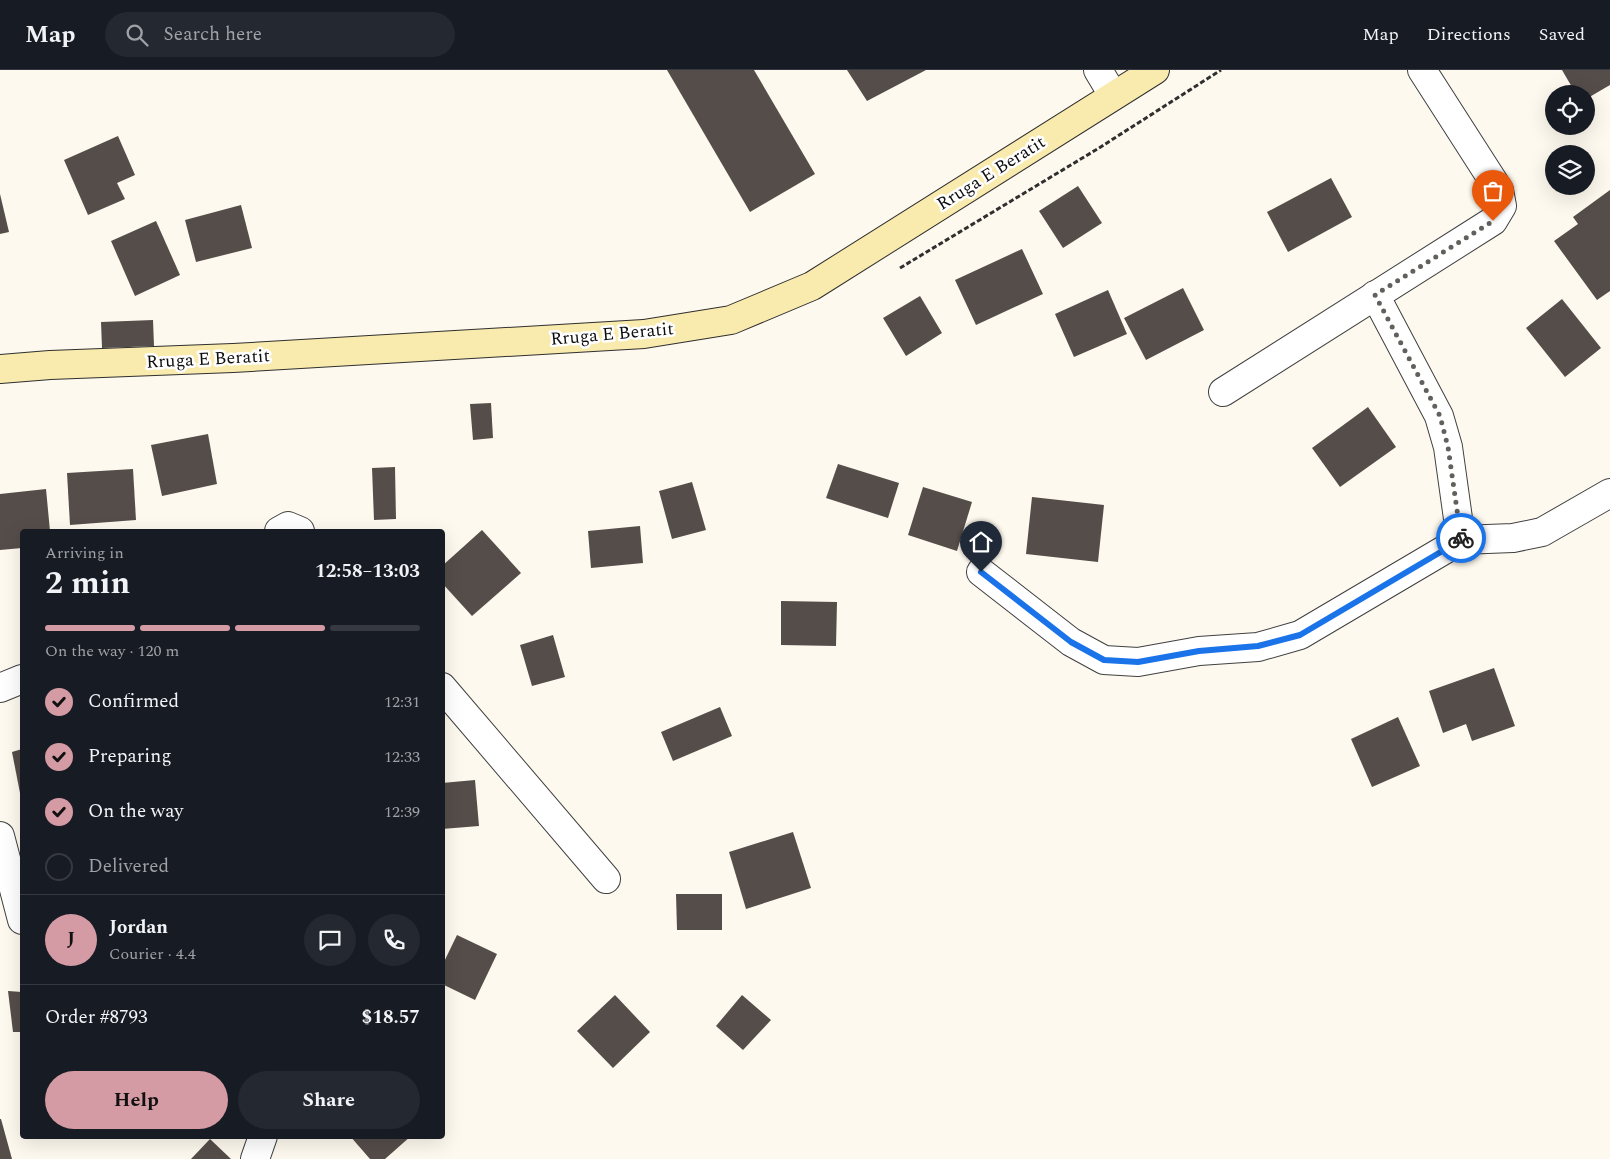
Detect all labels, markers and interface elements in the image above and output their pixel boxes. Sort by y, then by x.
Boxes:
search box [105,12,455,57]
text: Map [25,17,75,53]
text: Search here [163,20,262,49]
icon: search [123,21,151,49]
text: Map [1363,21,1399,48]
text: Directions [1427,21,1511,48]
text: Saved [1539,21,1585,48]
map controls [1545,85,1595,195]
button: locate [1545,85,1595,135]
street label: Rruga E Beratit [931,129,1051,217]
button: layers [1545,145,1595,195]
pin [1472,170,1514,221]
icon: bag [1479,177,1507,205]
street label: Rruga E Beratit [549,315,675,353]
street label: Rruga E Beratit [146,342,270,376]
courier [1436,513,1486,563]
pin [960,521,1002,572]
icon: bike [1447,524,1475,552]
icon: home [967,528,995,556]
text: Arriving in [45,541,124,565]
text: 12:58–13:03 [315,557,420,586]
text: 2 min [45,559,130,608]
text: On the way · 120 m [45,639,179,663]
text: Confirmed [88,687,179,716]
icon: check [45,688,73,716]
text: 12:31 [384,690,420,714]
text: Preparing [88,742,172,771]
icon: check [45,743,73,771]
text: 12:33 [384,745,420,769]
text: On the way [88,797,184,826]
icon: check [45,798,73,826]
text: 12:39 [384,800,420,824]
text: Delivered [88,852,169,881]
text: Jordan [109,913,168,942]
button: chat [304,914,356,966]
button: phone [368,914,420,966]
text: J [67,925,75,954]
text: Courier · 4.4 [109,942,196,966]
text: Order #8793 [45,1003,148,1032]
text: $18.57 [362,1003,420,1032]
button: Help [45,1071,228,1129]
button: Share [238,1071,420,1129]

